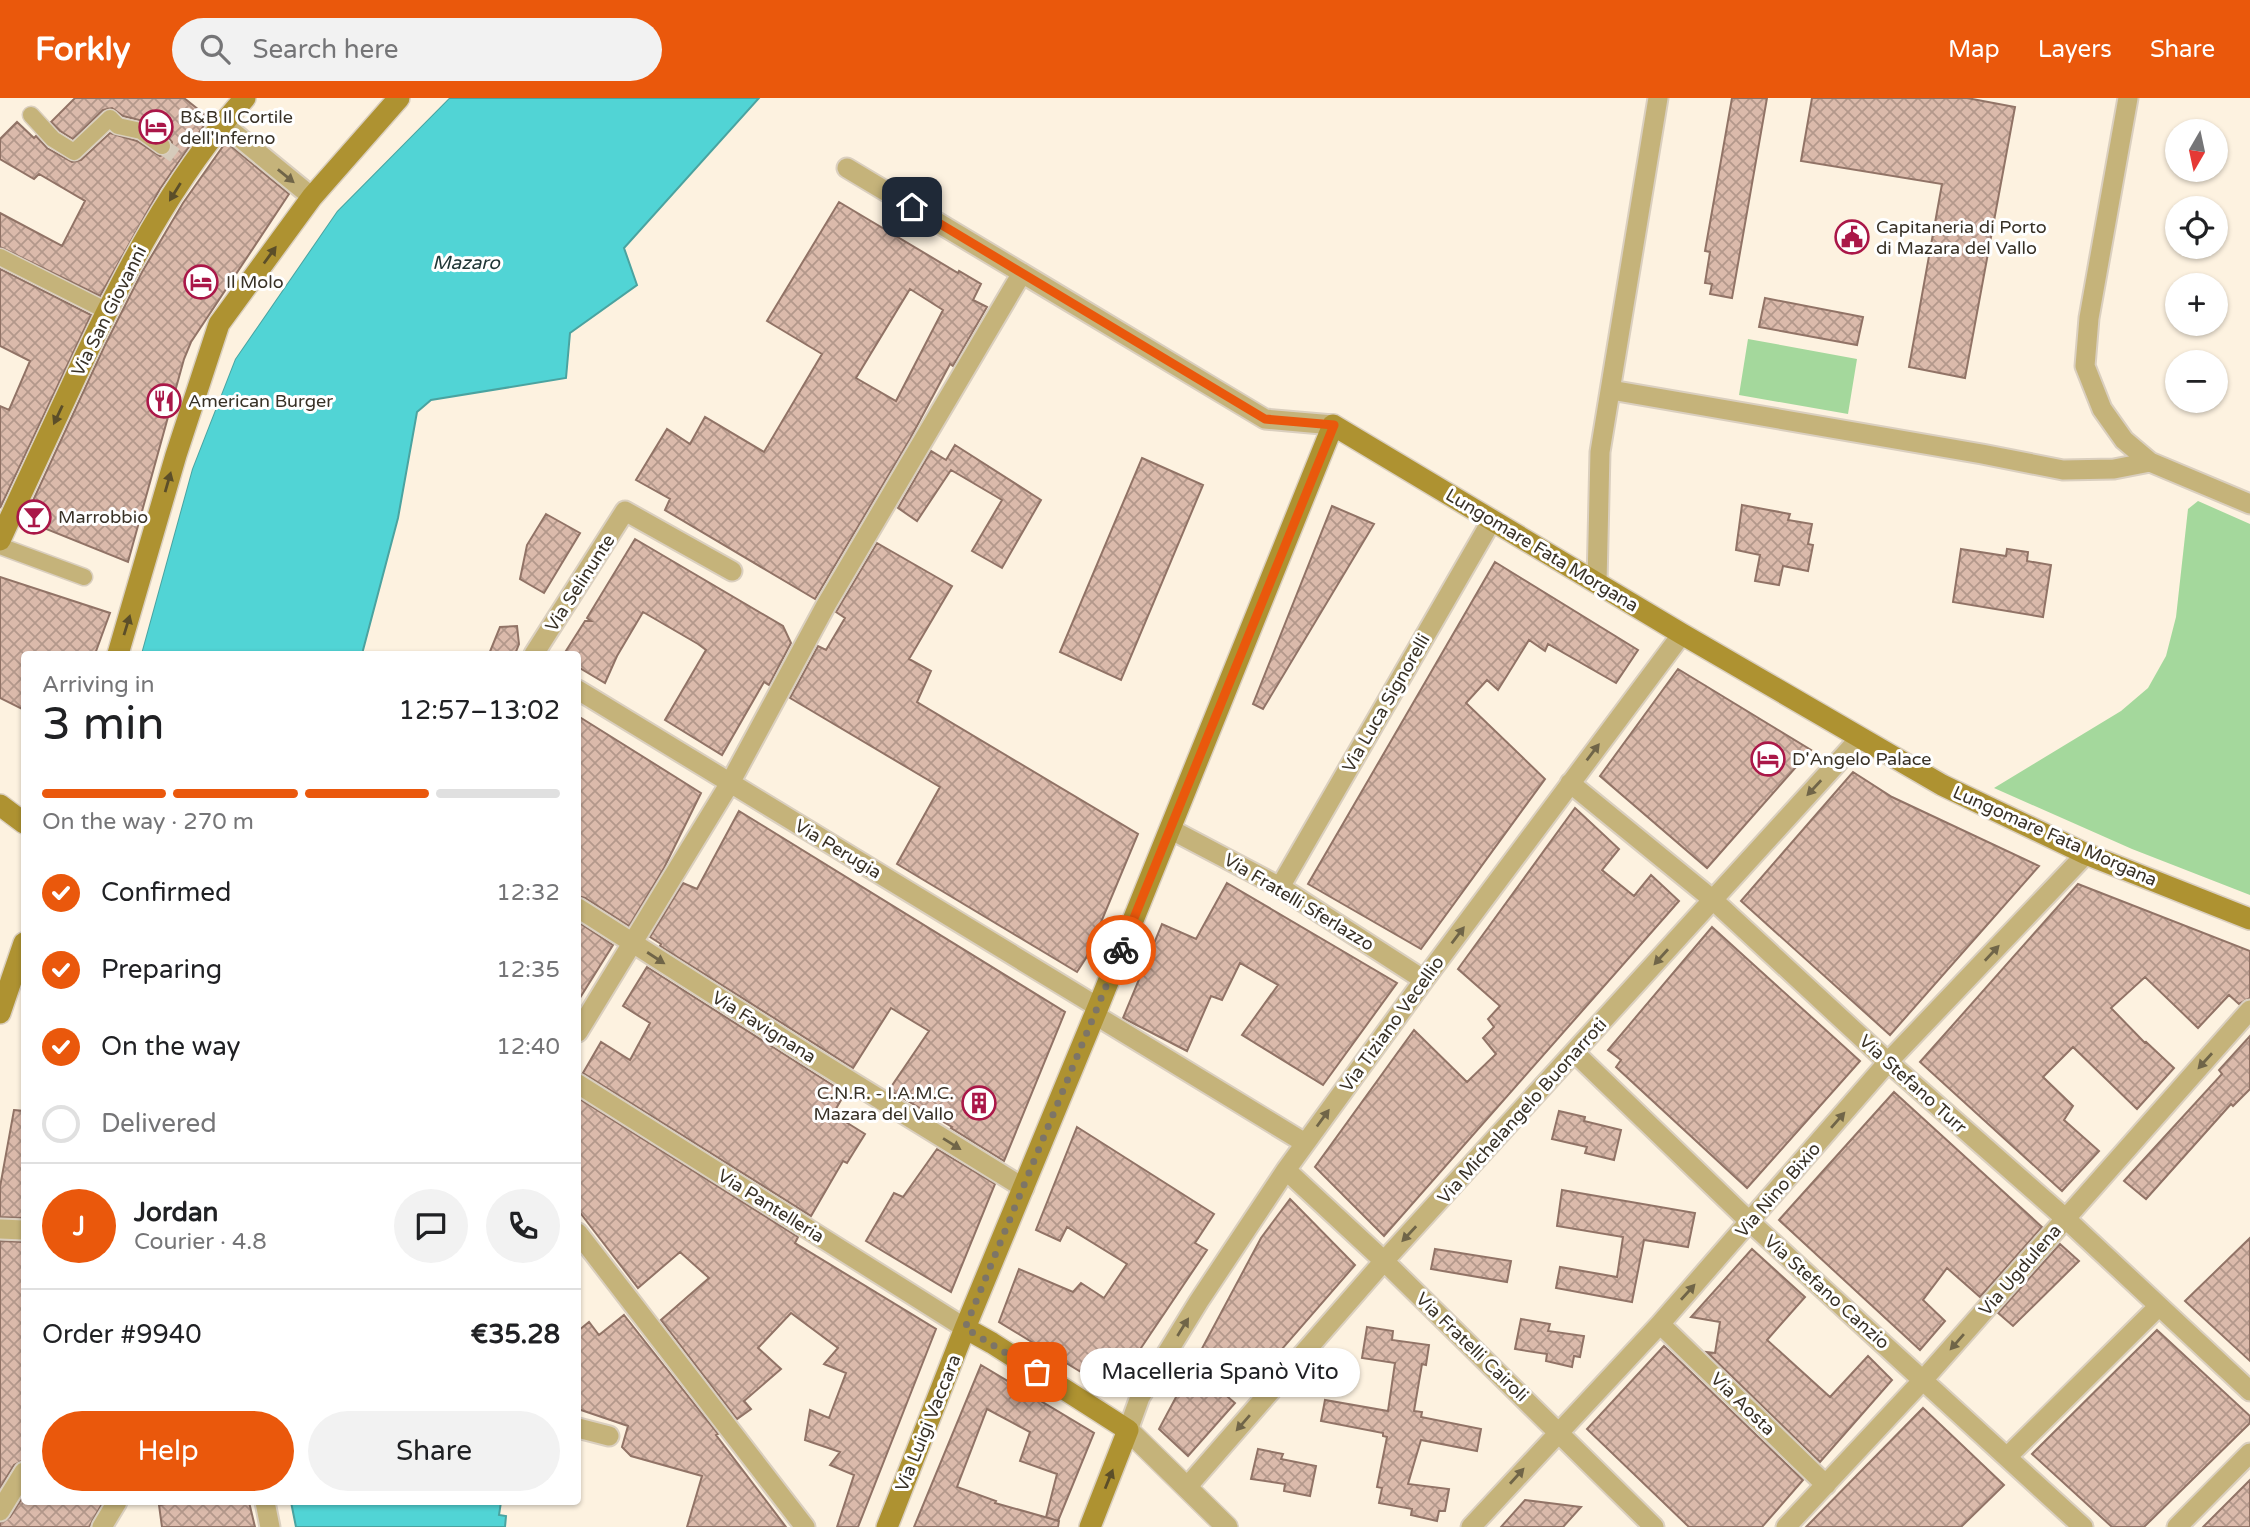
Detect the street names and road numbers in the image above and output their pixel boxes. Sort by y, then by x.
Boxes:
street label: Via San Giovanni [67,242,151,380]
street label: Lungomare Fata Morgana [1442,484,1642,616]
street label: Via Selinunte [540,530,620,636]
street label: Via Luca Signorelli [1337,630,1435,776]
street label: Lungomare Fata Morgana [1950,781,2160,891]
street label: Via Perugia [791,814,885,884]
street label: Via Fratelli Sferlazzo [1220,848,1378,956]
street label: Via Tiziano Vecellio [1335,952,1449,1096]
street label: Via Favignana [708,986,820,1068]
street label: Via Michelangelo Buonarroti [1433,1014,1611,1208]
street label: Via Stefano Turr [1855,1030,1971,1138]
street label: Via Nino Bixio [1731,1138,1825,1242]
street label: Via Pantelleria [714,1164,828,1248]
street label: Via Ugdulena [1974,1220,2066,1320]
street label: Via Stefano Canzio [1760,1230,1894,1354]
street label: Via Fratelli Cairoli [1411,1288,1533,1406]
street label: Via Luigi Vaccara [890,1351,966,1495]
street label: Via Aosta [1706,1368,1780,1440]

